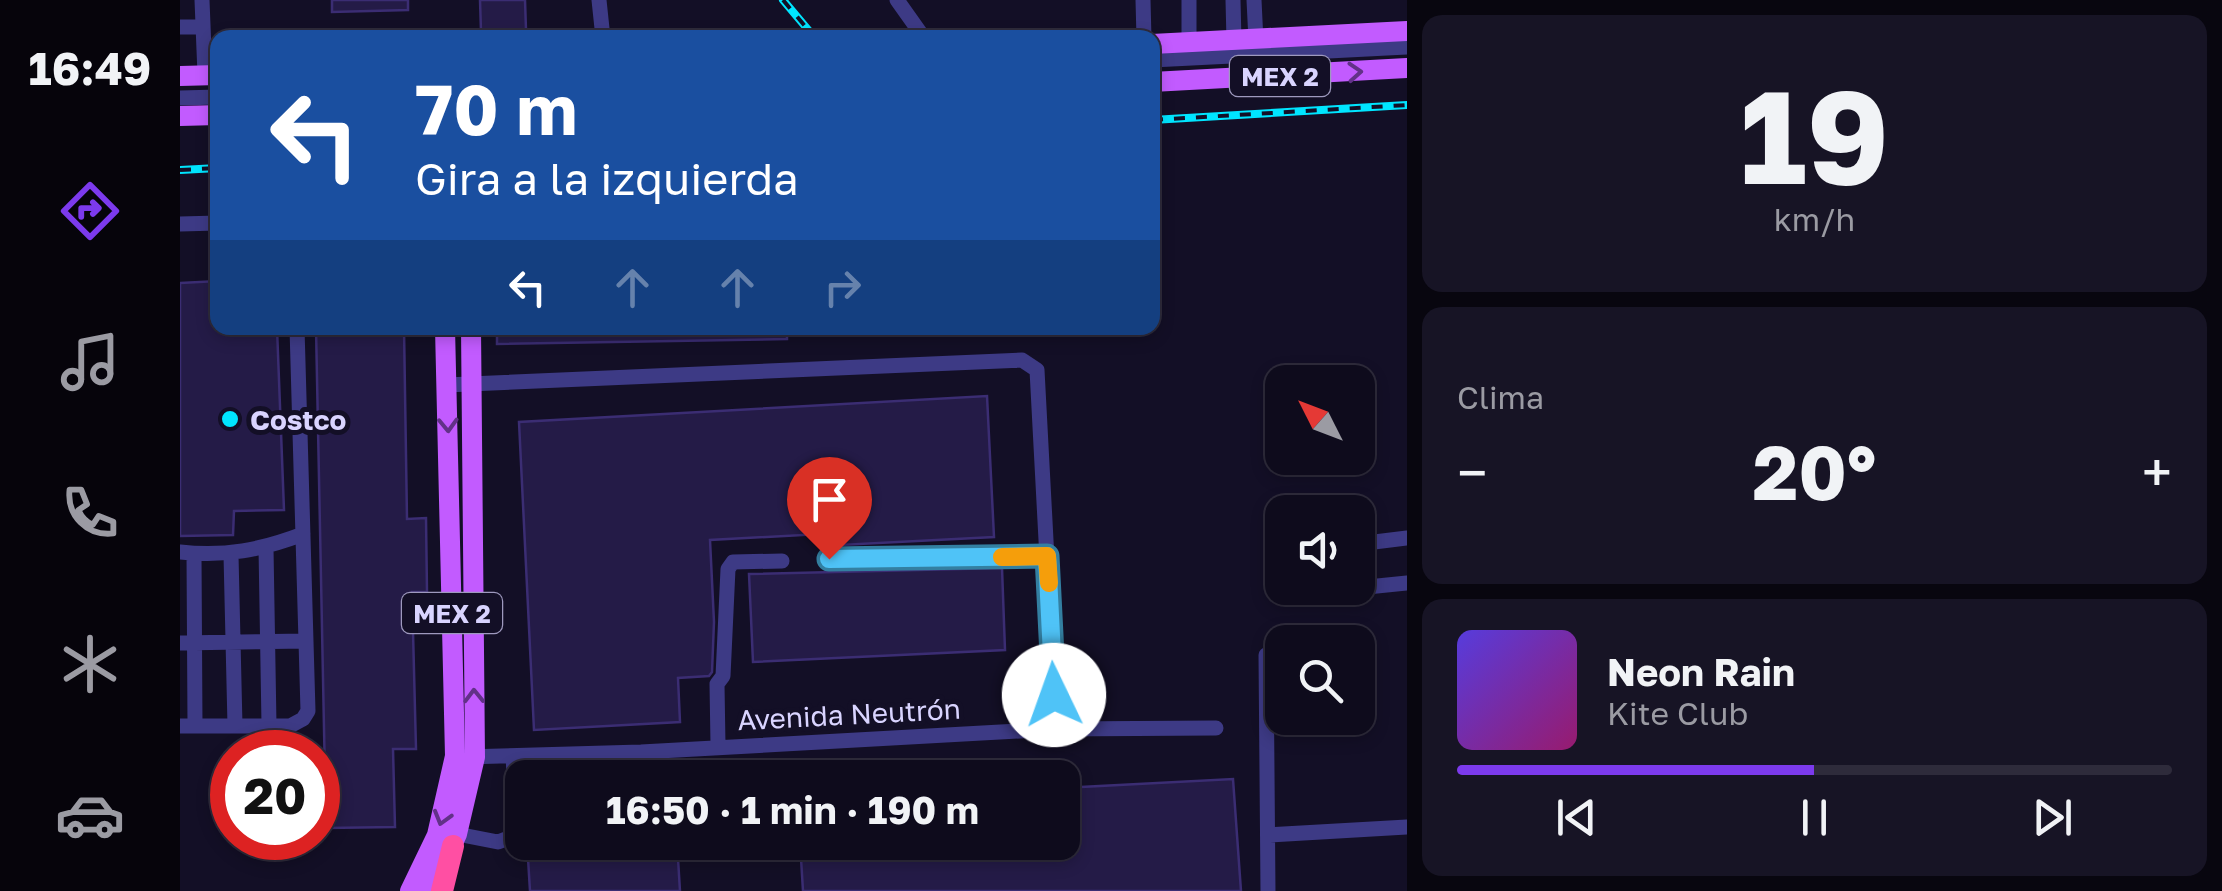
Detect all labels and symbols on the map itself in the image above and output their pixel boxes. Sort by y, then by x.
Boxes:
road number: MEX 2 [1230,56,1330,96]
one-way arrow [1347,61,1363,83]
north arrow [1265,365,1375,475]
place label: Costco [250,403,346,436]
marker: Costco [219,408,241,430]
one-way arrow [437,417,458,433]
pin [787,457,872,560]
road number: MEX 2 [402,593,502,633]
position arrow [1002,643,1106,747]
one-way arrow [463,688,484,704]
street label: Avenida Neutrón [737,692,961,736]
speed limit sign: 20 [210,730,340,860]
one-way arrow [433,809,454,826]

